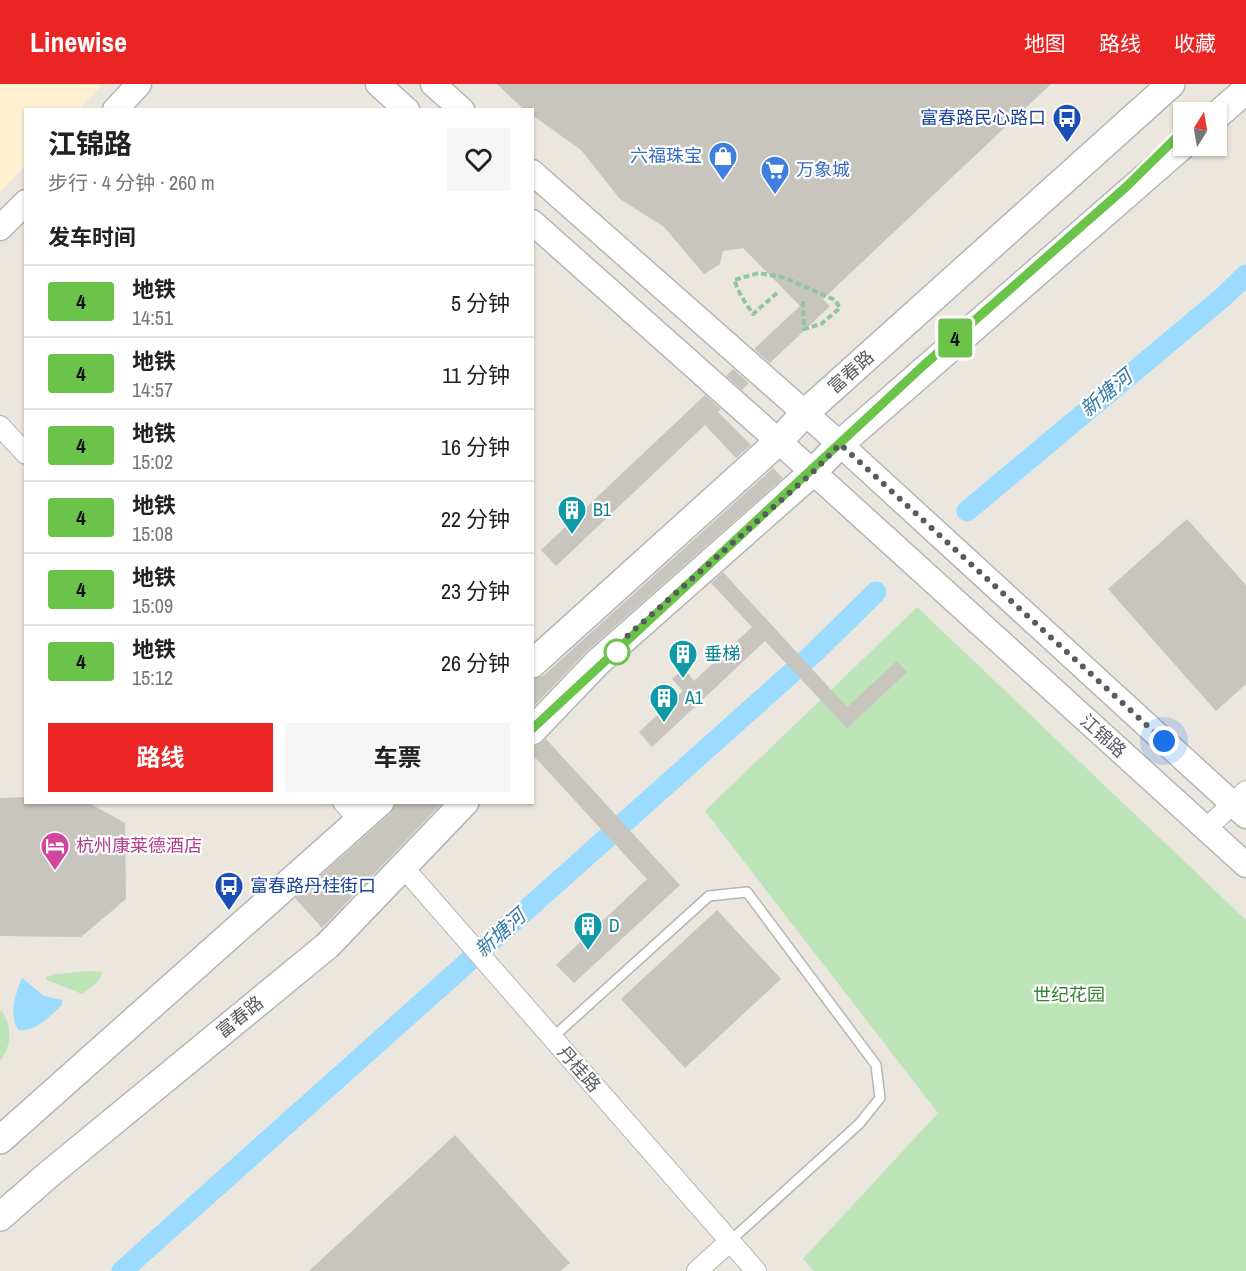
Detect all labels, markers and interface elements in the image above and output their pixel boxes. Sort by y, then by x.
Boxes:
text: Linewise [30,23,127,61]
text: 地图 [1024,29,1066,58]
text: 路线 [1099,29,1141,58]
text: 收藏 [1174,29,1216,58]
bus stop icon: 富春路民心路口 [1051,102,1083,144]
north arrow [1173,102,1227,156]
map controls [1173,102,1227,156]
place label: 富春路民心路口 [920,105,1046,130]
text: 江锦路 [48,125,132,163]
button: heart [447,128,510,191]
shop icon: 六福珠宝 [707,140,739,182]
place label: 六福珠宝 [630,143,702,168]
supermarket icon: 万象城 [759,154,791,196]
place label: 万象城 [796,157,850,182]
text: 步行 · 4 分钟 · 260 m [48,169,215,196]
text: 发车时间 [48,222,136,252]
text: 地铁 [132,274,176,304]
text: 4 [76,287,86,316]
text: 5 分钟 [451,288,510,318]
text: 14:51 [132,304,173,331]
line badge: 4 [936,318,974,358]
text: 4 [950,324,960,353]
street label: 富春路 [822,344,879,399]
text: 地铁 [132,346,176,376]
text: 4 [76,359,86,388]
text: 11 分钟 [442,360,510,390]
water label: 新塘河 [1074,360,1140,422]
text: 14:57 [132,376,173,403]
text: 地铁 [132,418,176,448]
text: 4 [76,431,86,460]
text: 16 分钟 [441,432,510,462]
text: 15:02 [132,448,173,475]
text: 地铁 [132,490,176,520]
building icon: B1 [556,494,588,536]
place label: B1 [593,497,612,522]
text: 4 [76,503,86,532]
text: 22 分钟 [441,504,510,534]
text: 15:08 [132,520,173,547]
text: 地铁 [132,562,176,592]
text: 4 [76,575,86,604]
text: 23 分钟 [441,576,510,606]
text: 15:09 [132,592,173,619]
text: 地铁 [132,634,176,664]
building icon: 垂梯 [667,638,699,680]
unlabelled marker [604,639,630,665]
place label: 垂梯 [704,641,740,666]
text: 4 [76,647,86,676]
text: 26 分钟 [441,648,510,678]
text: 15:12 [132,664,173,691]
building icon: A1 [648,682,680,724]
place label: A1 [684,685,704,710]
street label: 江锦路 [1075,708,1132,763]
button: 路线 [48,723,273,792]
button: 车票 [285,723,510,792]
your location [1149,726,1179,756]
hotel icon: 杭州康莱德酒店 [39,830,71,872]
place label: 杭州康莱德酒店 [76,833,202,858]
bus stop icon: 富春路丹桂街口 [213,870,245,912]
place label: 富春路丹桂街口 [250,873,376,898]
water label: 新塘河 [468,900,534,963]
building icon: D [572,910,604,952]
place label: D [609,913,620,938]
park label: 世纪花园 [1033,982,1105,1007]
street label: 富春路 [211,990,269,1043]
street label: 丹桂路 [552,1040,607,1097]

